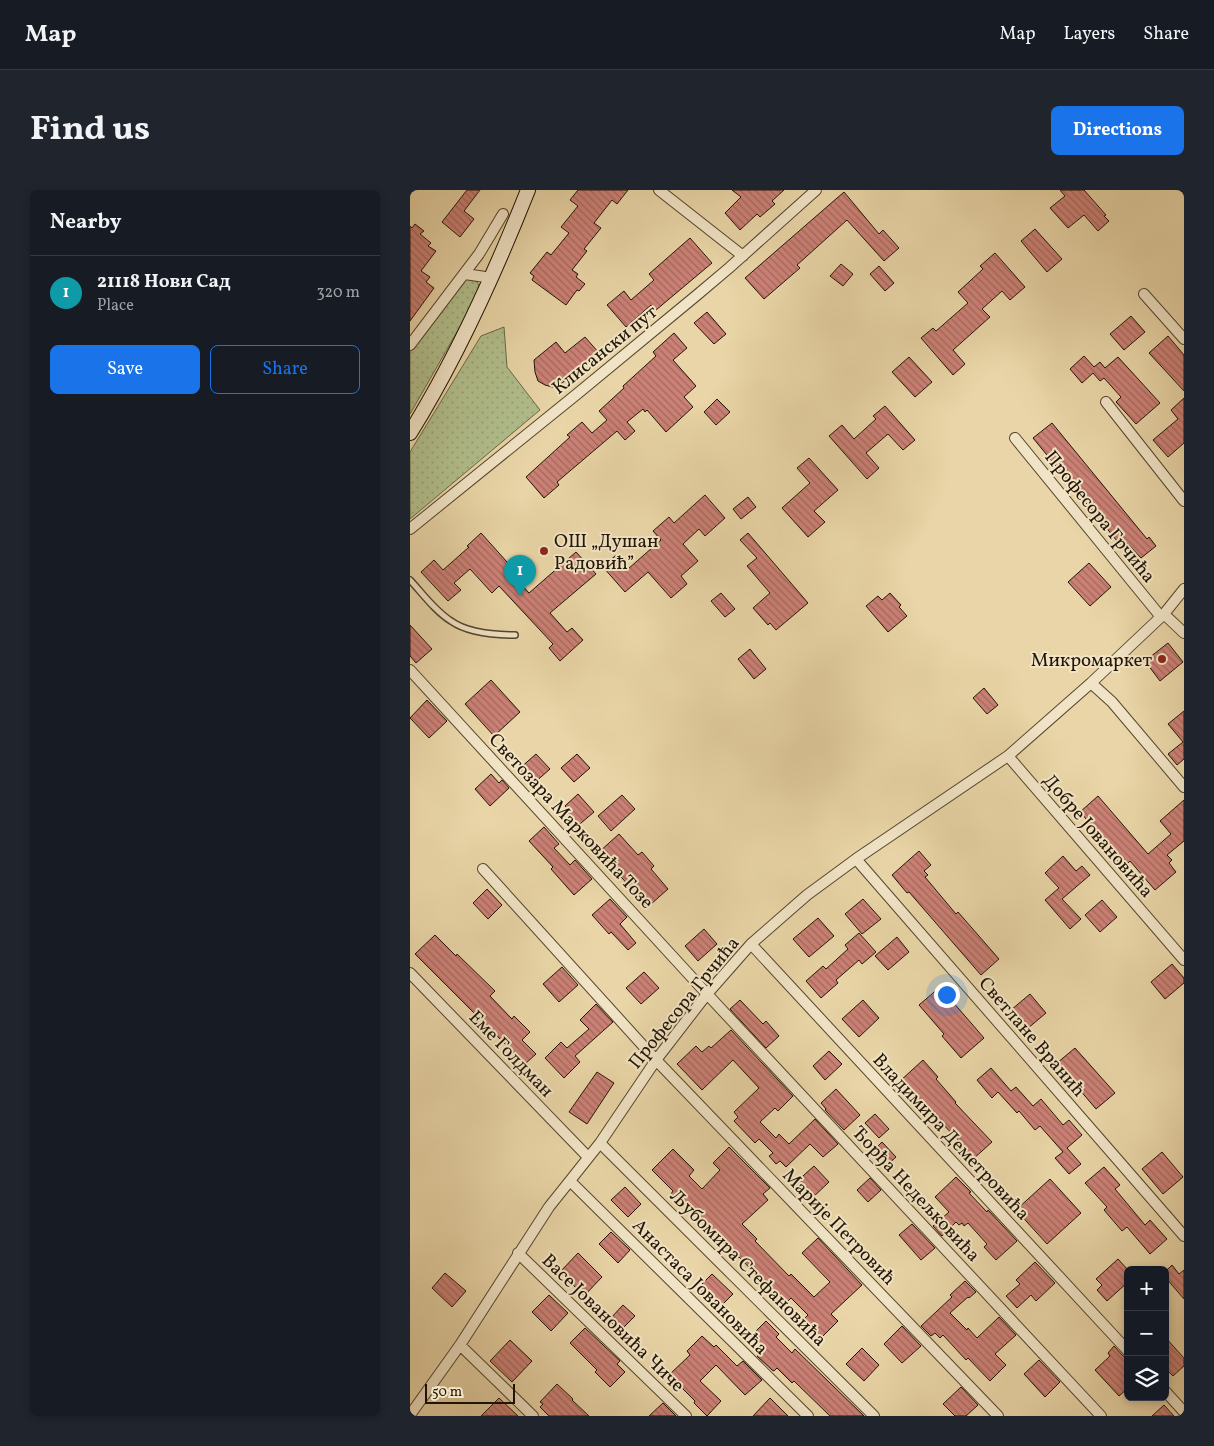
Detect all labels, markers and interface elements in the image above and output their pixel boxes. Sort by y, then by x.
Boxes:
text: Map [25,18,76,52]
text: Map [999,22,1035,47]
text: Layers [1063,22,1115,47]
text: Share [1143,22,1189,47]
text: Find us [30,106,150,154]
button: Directions [1051,106,1184,155]
text: Nearby [50,208,121,237]
text: 21118 Нови Сад [97,269,231,295]
text: 1 [63,282,69,304]
text: 320 m [316,282,360,304]
text: Place [97,295,134,317]
street label: Клисански пут [547,300,664,401]
button: Save [50,345,200,394]
button: Share [210,345,360,394]
street label: Професора Грчића [1038,446,1161,589]
place label: ОШ „Душан Радовић” [554,529,659,577]
marker: ОШ „Душан Радовић” [538,545,550,557]
pin: 1 [504,555,536,596]
place label: Микромаркет [1031,648,1152,674]
marker: Микромаркет [1156,653,1168,665]
street label: Светозара Марковића Тозе [482,728,659,915]
street label: Добре Јовановића [1036,769,1159,904]
street label: Професора Грчића [623,932,746,1075]
street label: Светлане Вранић [972,972,1091,1103]
your location [934,982,960,1008]
street label: Еме Голдман [462,1005,559,1104]
street label: Владимира Деметровића [866,1048,1035,1227]
street label: Ђорђа Недељковића [846,1121,986,1268]
street label: Марије Петровић [776,1163,901,1292]
street label: Љубомира Стефановића [663,1184,832,1353]
street label: Анастаса Јовановића [626,1214,773,1361]
street label: Васе Јовановића Чиче [535,1248,690,1399]
map controls [1124,1266,1169,1401]
button: + [1124,1266,1169,1311]
button: − [1124,1311,1169,1356]
button: layers [1124,1356,1169,1401]
scale bar [425,1381,515,1404]
text: 50 m [432,1383,462,1402]

